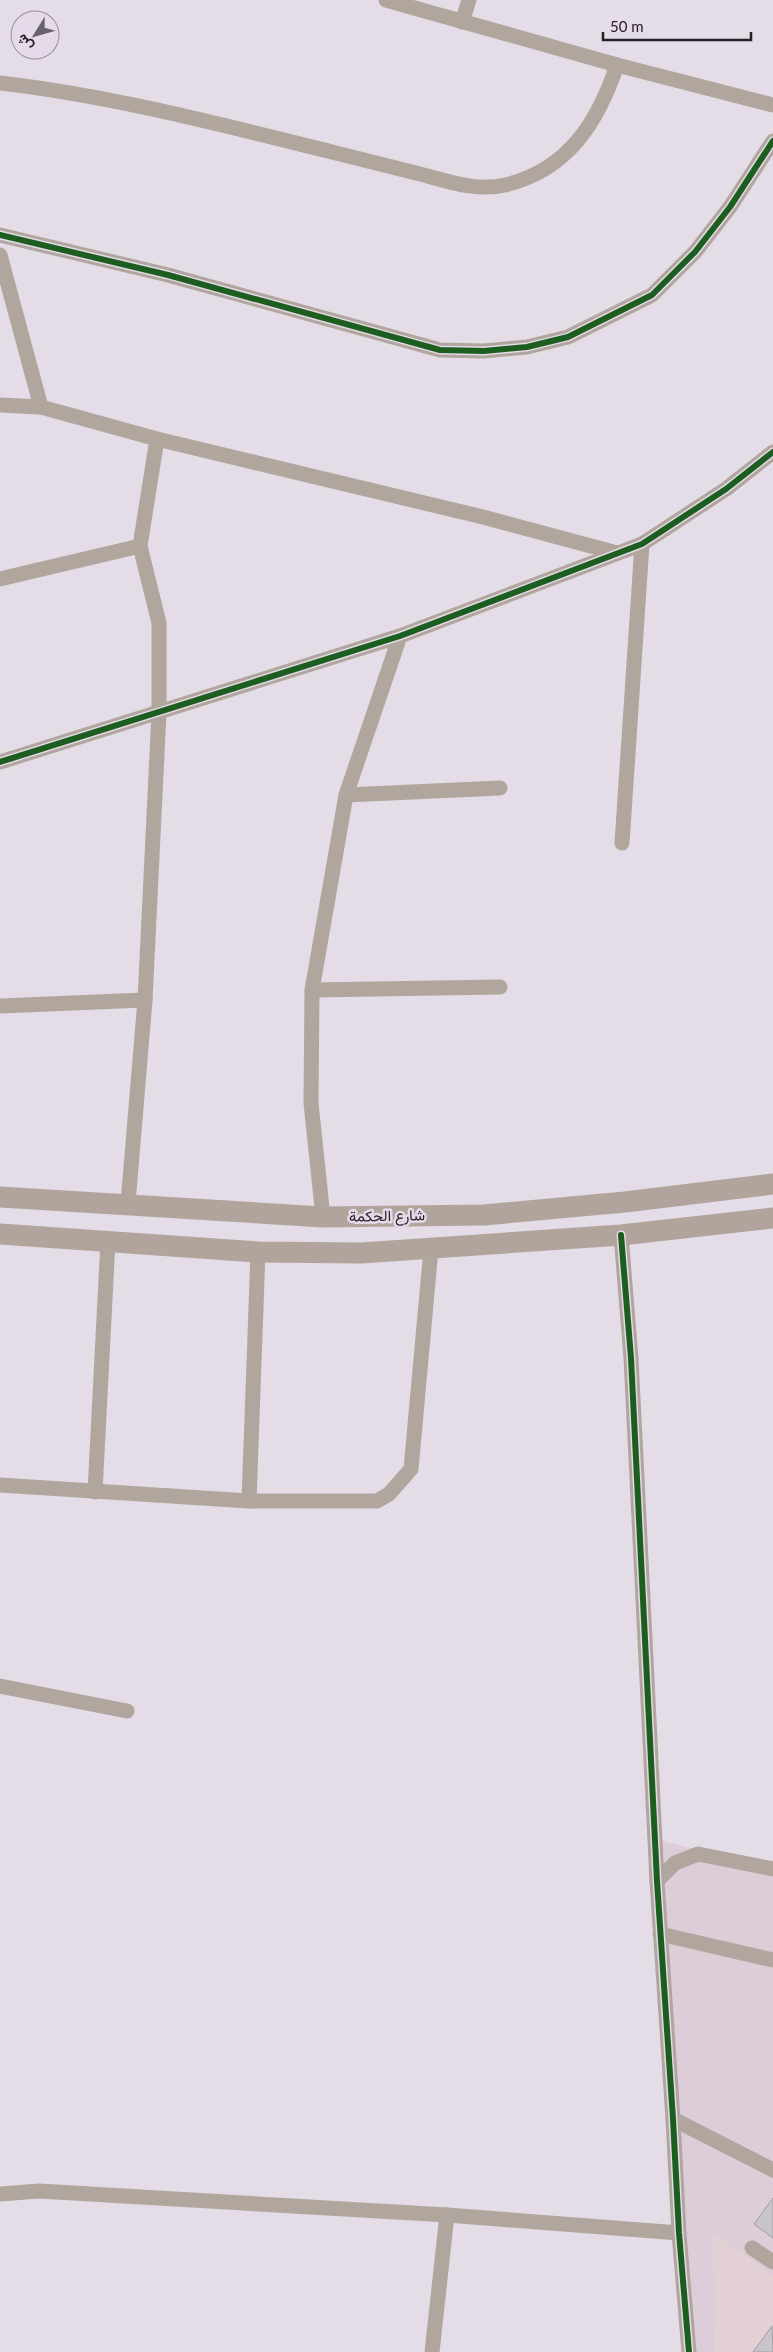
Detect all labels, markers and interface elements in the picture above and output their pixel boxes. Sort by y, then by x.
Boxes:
north arrow [10,10,60,60]
scale bar [603,10,750,42]
text: 50 m [610,17,644,35]
text: ش [12,31,37,55]
street label: شارع الحكمة [349,1205,425,1228]

